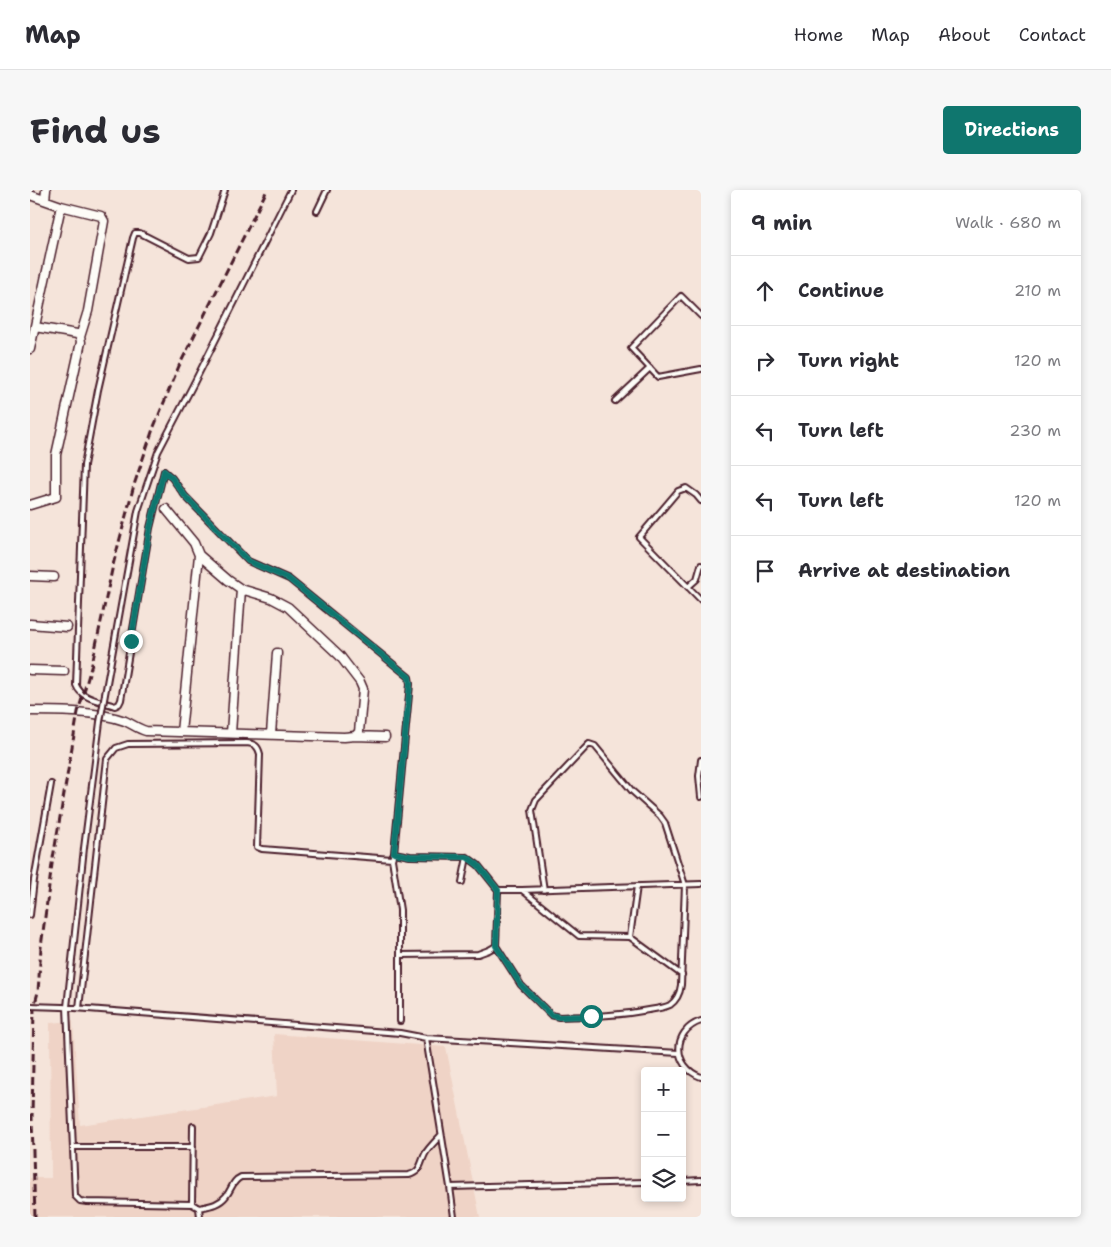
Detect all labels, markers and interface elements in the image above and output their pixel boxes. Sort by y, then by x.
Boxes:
text: Map [25,19,81,51]
text: Home [794,23,843,47]
text: Map [871,23,910,47]
text: About [938,23,991,47]
text: Contact [1019,23,1086,47]
button: Directions [943,106,1081,154]
text: Find us [30,107,161,154]
text: 9 min [751,209,812,237]
text: Walk · 680 m [955,212,1061,233]
icon: ahead [751,277,779,305]
text: Continue [798,278,884,303]
text: 210 m [1014,280,1061,301]
icon: right [751,347,779,375]
text: Turn right [798,348,899,373]
text: 120 m [1014,350,1061,371]
icon: left [751,417,779,445]
text: Turn left [798,418,884,443]
text: 230 m [1009,420,1061,441]
icon: left [751,487,779,515]
text: Turn left [798,488,884,513]
text: 120 m [1014,490,1061,511]
icon: arrive [751,557,779,585]
text: Arrive at destination [798,558,1010,583]
route end [120,630,143,653]
route start [580,1005,603,1028]
map controls [641,1067,686,1202]
button: + [641,1067,686,1112]
button: − [641,1112,686,1157]
button: layers [641,1157,686,1202]

